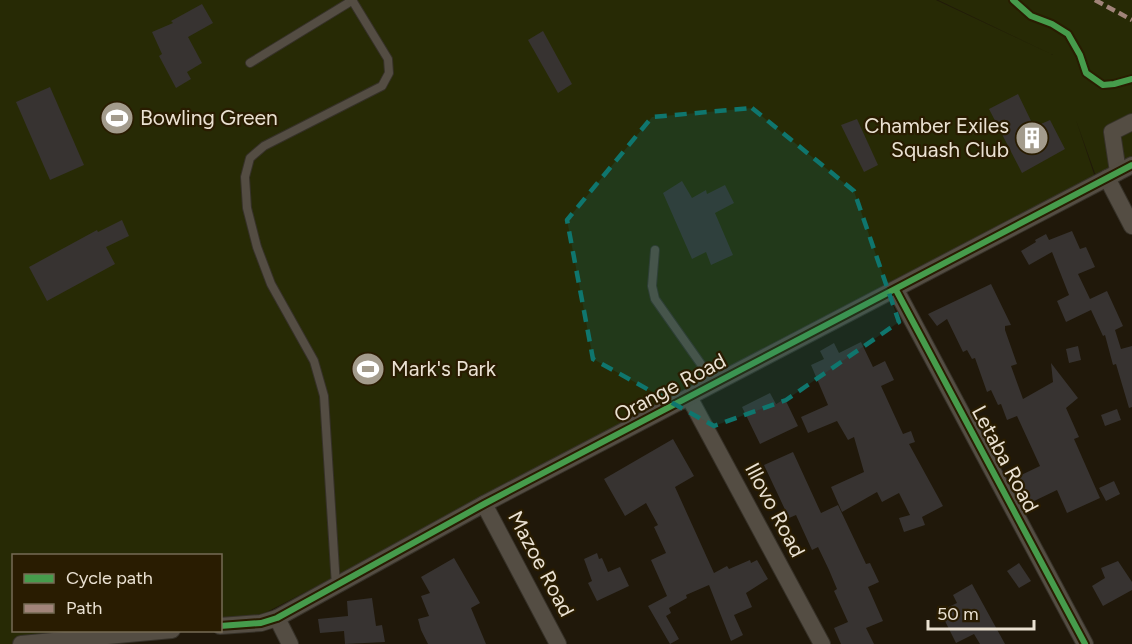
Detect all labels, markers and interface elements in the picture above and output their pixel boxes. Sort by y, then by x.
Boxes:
sports icon: Bowling Green [99,100,135,136]
place label: Bowling Green [140,105,278,130]
place label: Chamber Exiles Squash Club [864,113,1009,162]
building icon: Chamber Exiles Squash Club [1014,120,1050,156]
street label: Orange Road [610,348,730,428]
sports icon: Mark's Park [350,351,386,387]
place label: Mark's Park [391,356,497,381]
street label: Letaba Road [967,401,1044,517]
street label: Illovo Road [740,458,811,561]
street label: Mazoe Road [503,507,580,621]
legend [12,554,222,632]
text: Cycle path [66,567,153,589]
scale bar [928,593,1034,631]
text: Path [66,597,102,619]
text: 50 m [937,603,979,625]

